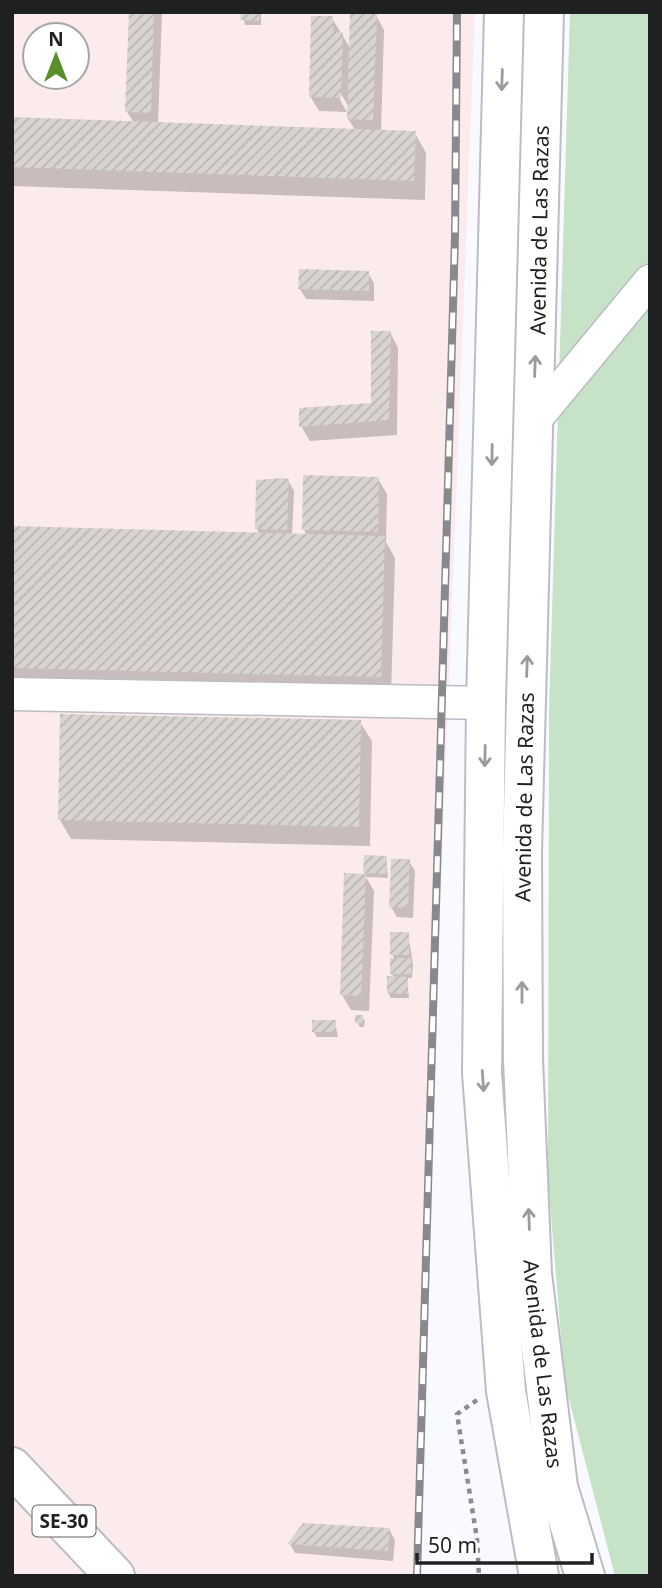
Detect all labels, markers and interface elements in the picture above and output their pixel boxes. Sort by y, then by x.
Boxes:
north arrow [21,21,91,91]
text: N [48,26,64,52]
one-way arrow [496,69,509,92]
street label: Avenida de Las Razas [523,125,555,335]
one-way arrow [529,354,542,377]
one-way arrow [485,443,499,466]
one-way arrow [520,655,534,678]
street label: Avenida de Las Razas [508,692,540,902]
one-way arrow [478,744,492,767]
one-way arrow [515,981,529,1004]
one-way arrow [477,1069,490,1092]
one-way arrow [523,1208,536,1231]
street label: Avenida de Las Razas [517,1259,570,1470]
road number: SE-30 [32,1506,96,1536]
scale bar [417,1522,592,1566]
text: 50 m [428,1531,477,1559]

